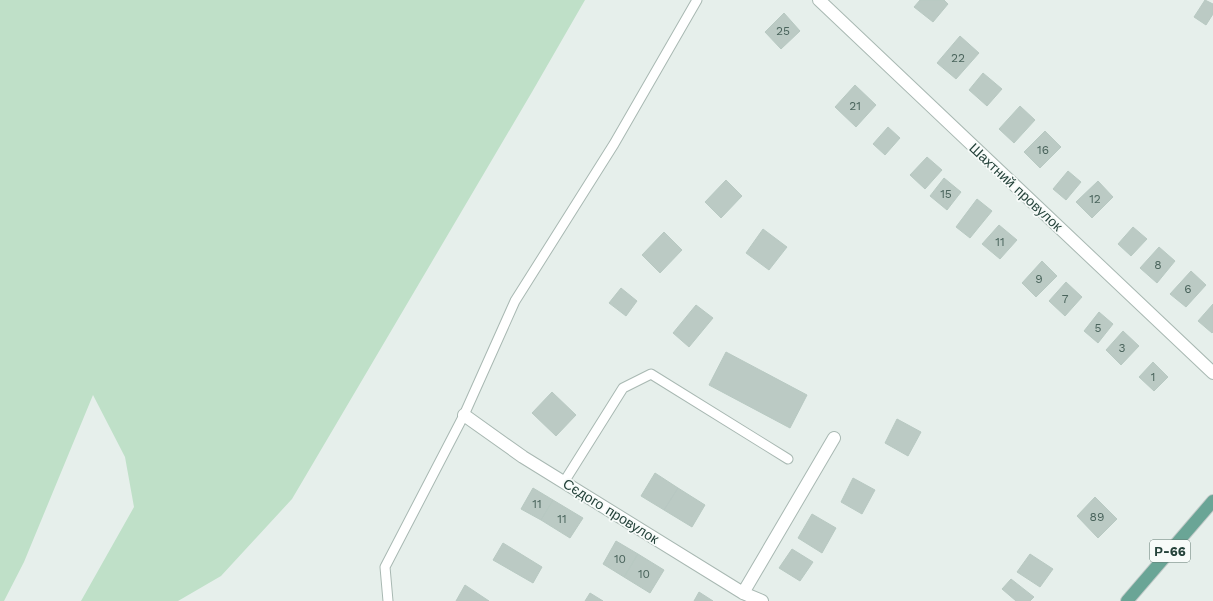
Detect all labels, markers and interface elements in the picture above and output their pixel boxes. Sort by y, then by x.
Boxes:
house number: 25 [776,24,790,38]
house number: 22 [951,51,965,65]
house number: 21 [849,99,861,113]
street label: Шахтний провулок [966,140,1066,235]
house number: 16 [1037,143,1049,157]
house number: 15 [940,187,952,201]
house number: 12 [1089,192,1101,206]
house number: 11 [995,235,1005,249]
house number: 8 [1154,258,1162,272]
house number: 9 [1035,272,1043,286]
house number: 6 [1184,282,1192,296]
house number: 7 [1062,292,1069,306]
house number: 5 [1095,321,1102,335]
house number: 3 [1119,341,1126,355]
house number: 1 [1151,370,1155,384]
street label: Сєдого провулок [560,475,663,547]
house number: 11 [532,497,542,511]
house number: 89 [1090,510,1104,524]
house number: 11 [557,512,567,526]
road number: Р-66 [1150,540,1190,562]
house number: 10 [614,552,626,566]
house number: 10 [638,567,650,581]

